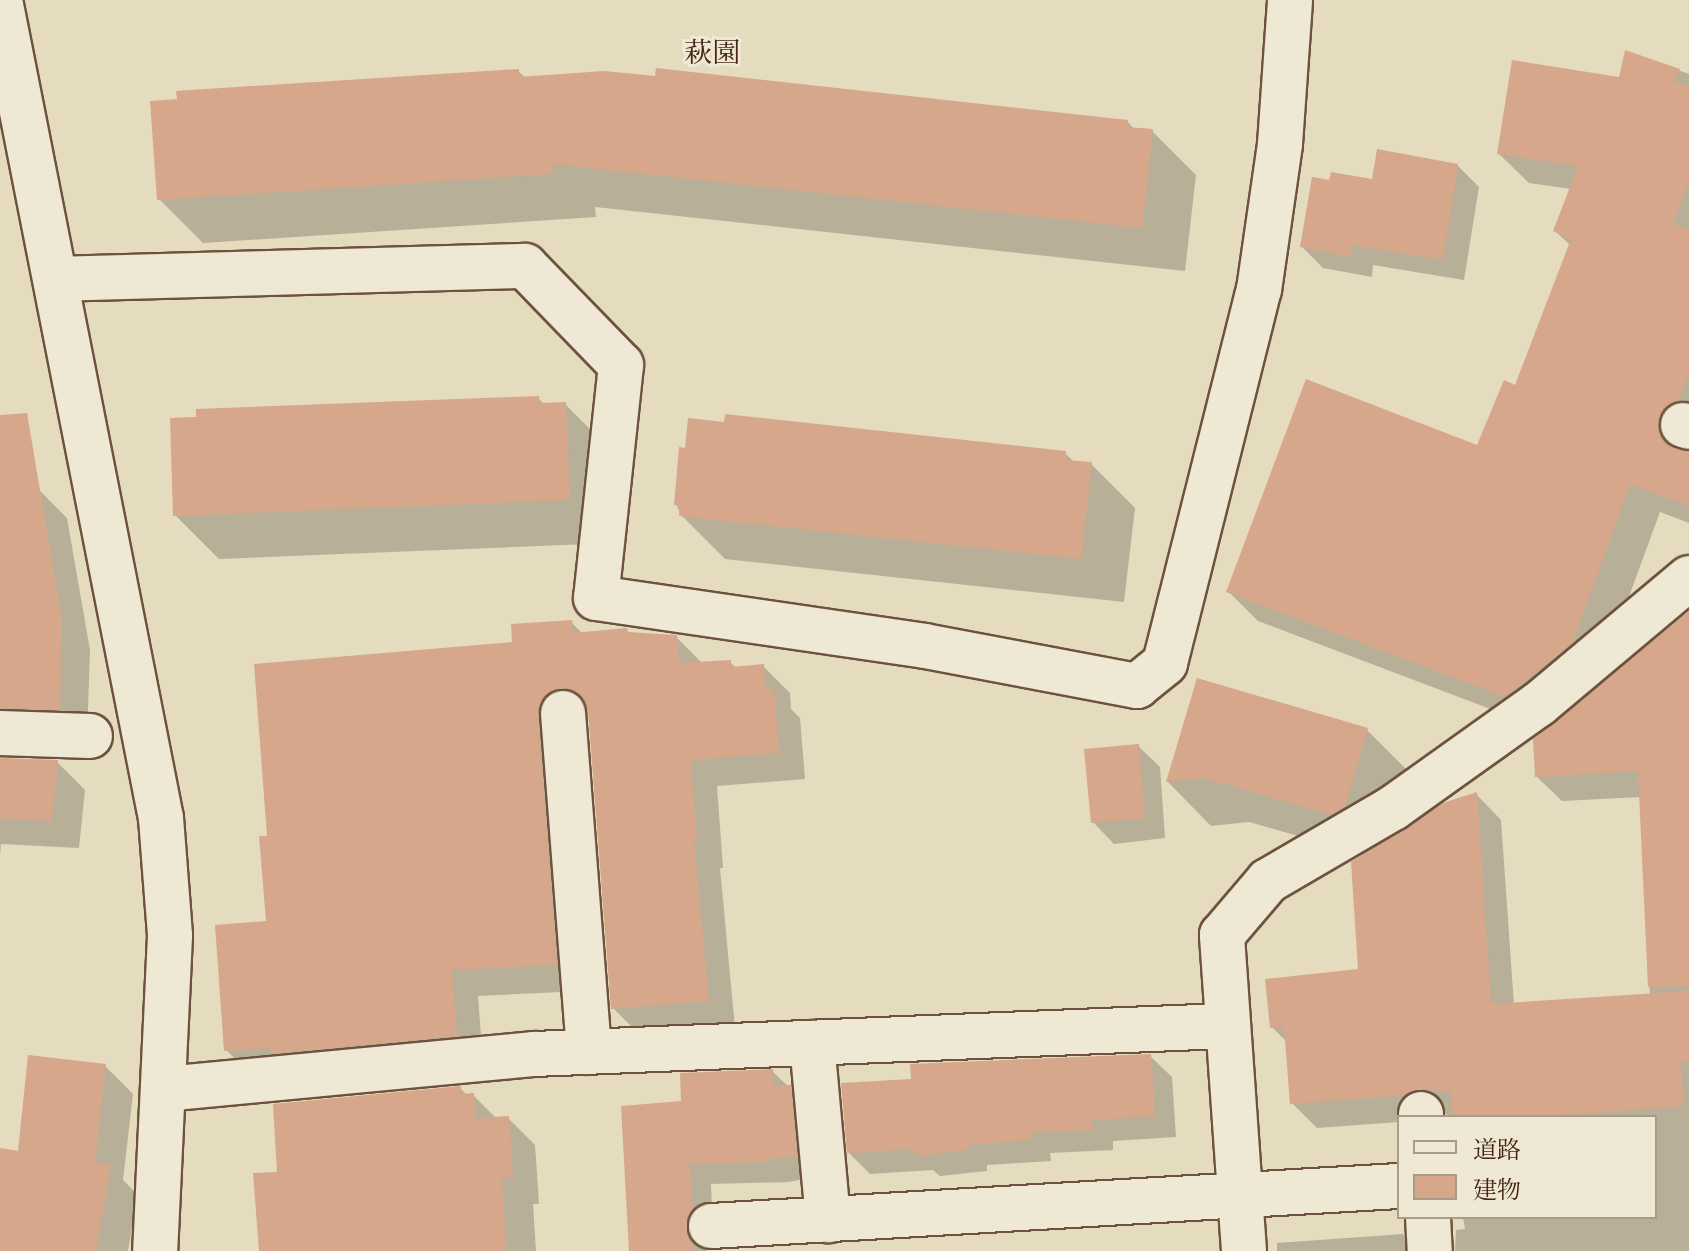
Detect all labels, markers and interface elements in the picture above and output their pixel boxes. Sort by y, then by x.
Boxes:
district label: 萩園 [684,35,740,69]
legend [1397,1115,1657,1219]
text: 道路 [1473,1134,1521,1165]
text: 建物 [1473,1174,1521,1205]

